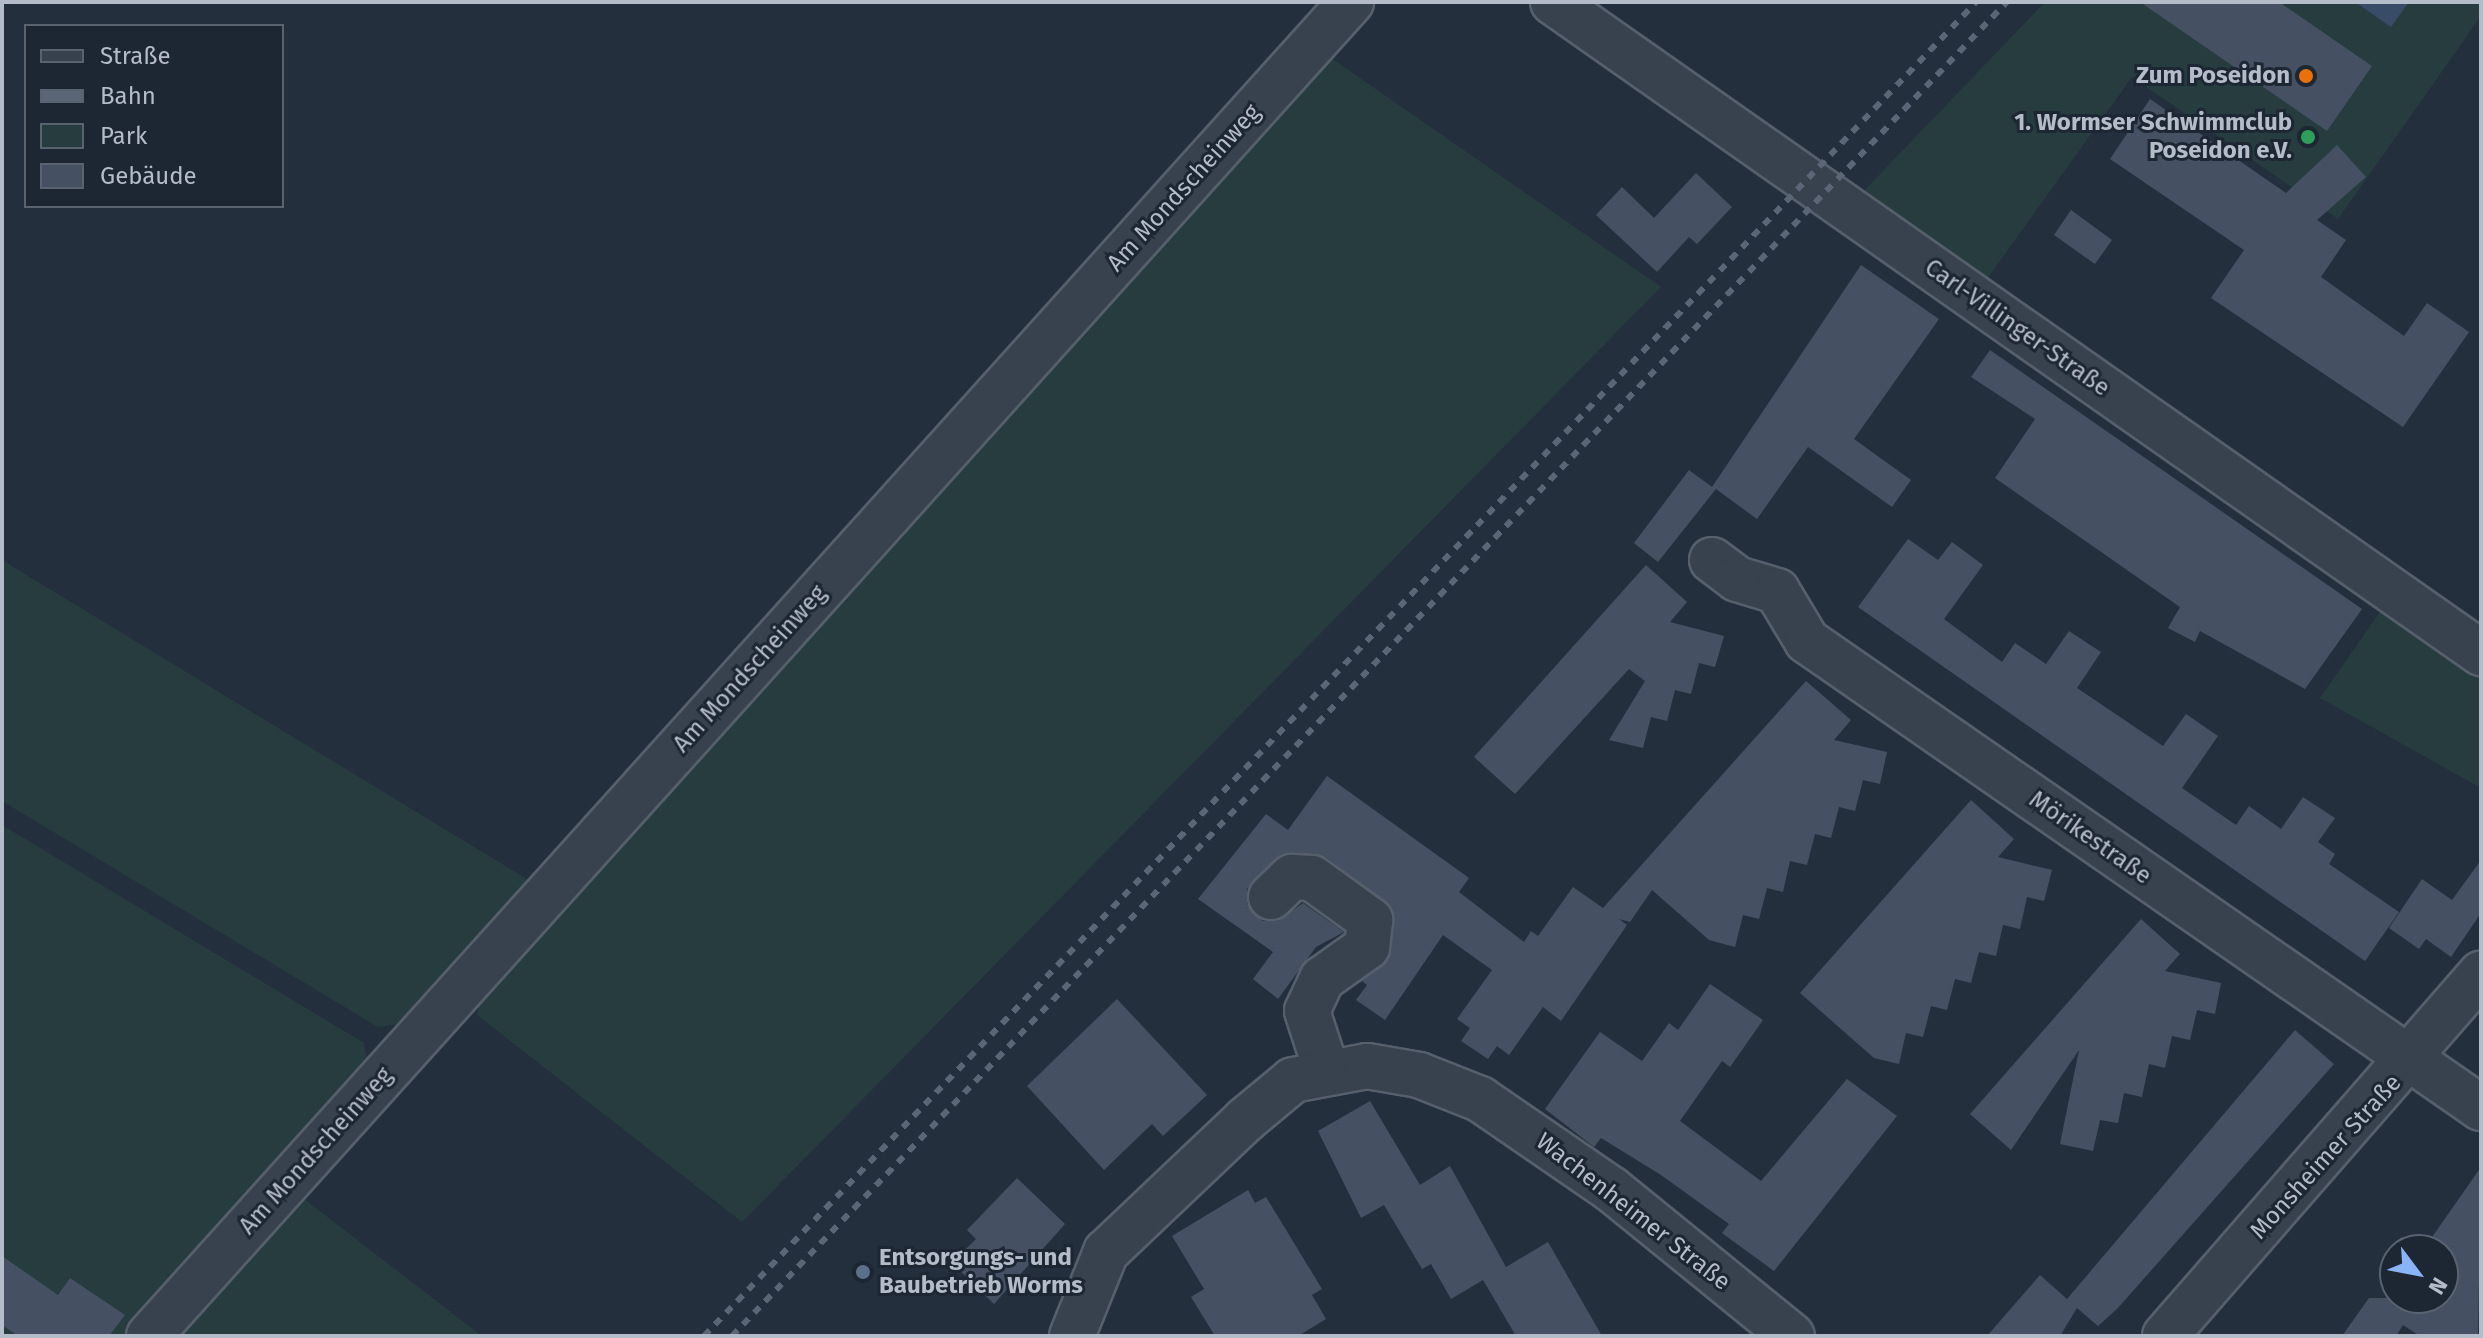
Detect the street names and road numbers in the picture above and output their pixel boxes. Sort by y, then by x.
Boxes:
street label: Am Mondscheinweg [1101,98,1267,278]
street label: Carl-Villinger-Straße [1919,253,2115,403]
street label: Am Mondscheinweg [667,579,833,759]
street label: Mörikestraße [2023,785,2157,891]
street label: Am Mondscheinweg [233,1061,399,1241]
street label: Monsheimer Straße [2244,1069,2408,1245]
street label: Wachenheimer Straße [1530,1127,1736,1297]

